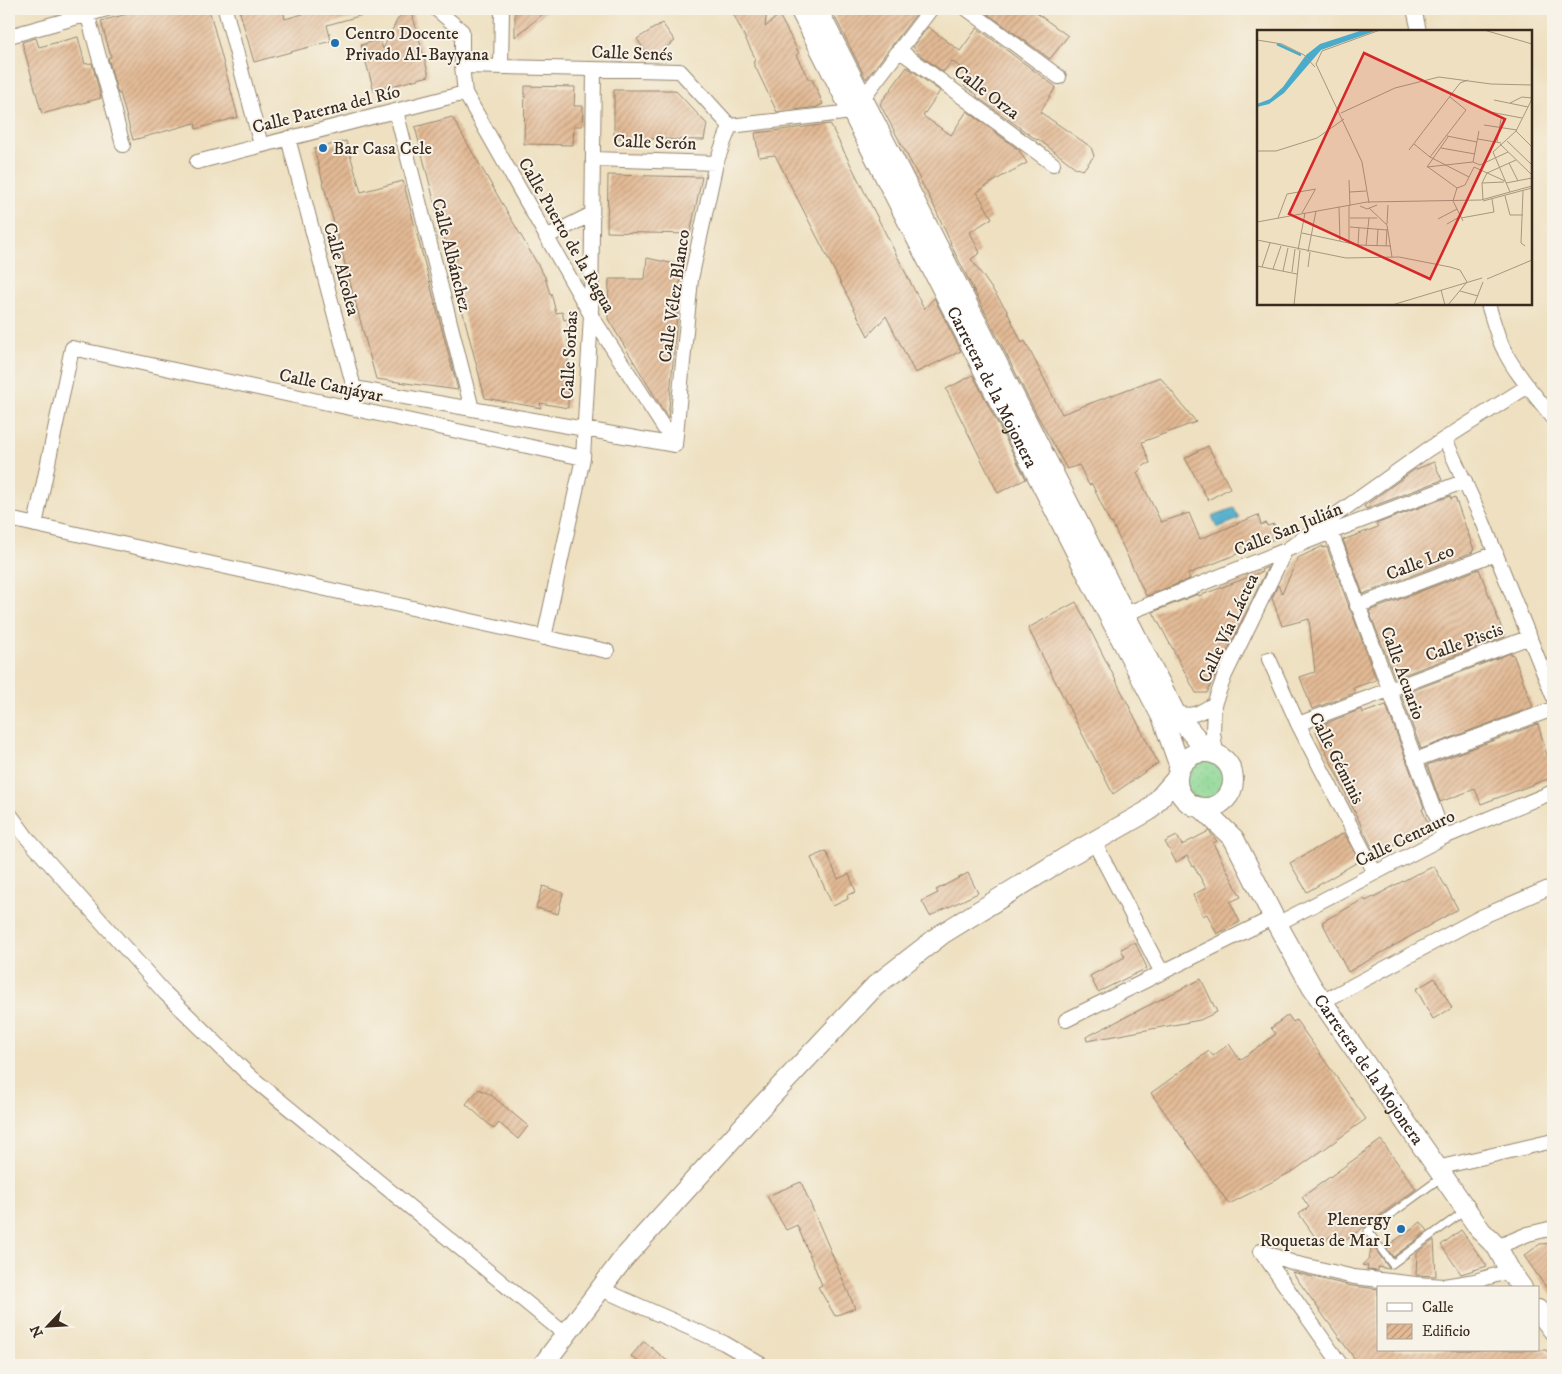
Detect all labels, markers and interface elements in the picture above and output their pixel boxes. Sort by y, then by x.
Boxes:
place label: Centro Docente Privado Al-Bayyana [345,23,489,66]
inset map [1257,30,1532,305]
marker: Centro Docente Privado Al-Bayyana [329,37,341,49]
street label: Calle Senés [591,42,673,66]
street label: Calle Orza [949,61,1024,125]
street label: Calle Paterna del Río [250,81,403,139]
street label: Calle Serón [613,131,698,155]
place label: Bar Casa Cele [333,138,432,160]
marker: Bar Casa Cele [317,142,329,154]
street label: Calle Puerto de la Ragua [513,154,620,317]
street label: Calle Albánchez [426,196,476,315]
street label: Calle Alcolea [318,220,364,318]
street label: Calle Vélez Blanco [655,228,695,364]
street label: Carretera de la Mojonera [941,303,1042,472]
street label: Calle Sorbas [557,310,583,400]
street label: Calle Canjáyar [277,364,385,408]
street label: Calle San Julián [1231,498,1346,562]
street label: Calle Leo [1383,540,1458,586]
street label: Calle Vía Láctea [1194,570,1264,687]
street label: Calle Piscis [1422,619,1506,667]
street label: Calle Acuario [1375,624,1429,723]
street label: Calle Géminis [1304,709,1369,808]
street label: Calle Centauro [1352,805,1459,872]
street label: Carretera de la Mojonera [1308,990,1428,1150]
place label: Plenergy Roquetas de Mar I [1260,1209,1391,1252]
marker: Plenergy Roquetas de Mar I [1395,1223,1407,1235]
legend [1377,1286,1540,1352]
text: Calle [1422,1298,1454,1317]
north arrow [22,1302,72,1352]
text: N [26,1322,48,1340]
text: Edificio [1422,1322,1470,1341]

